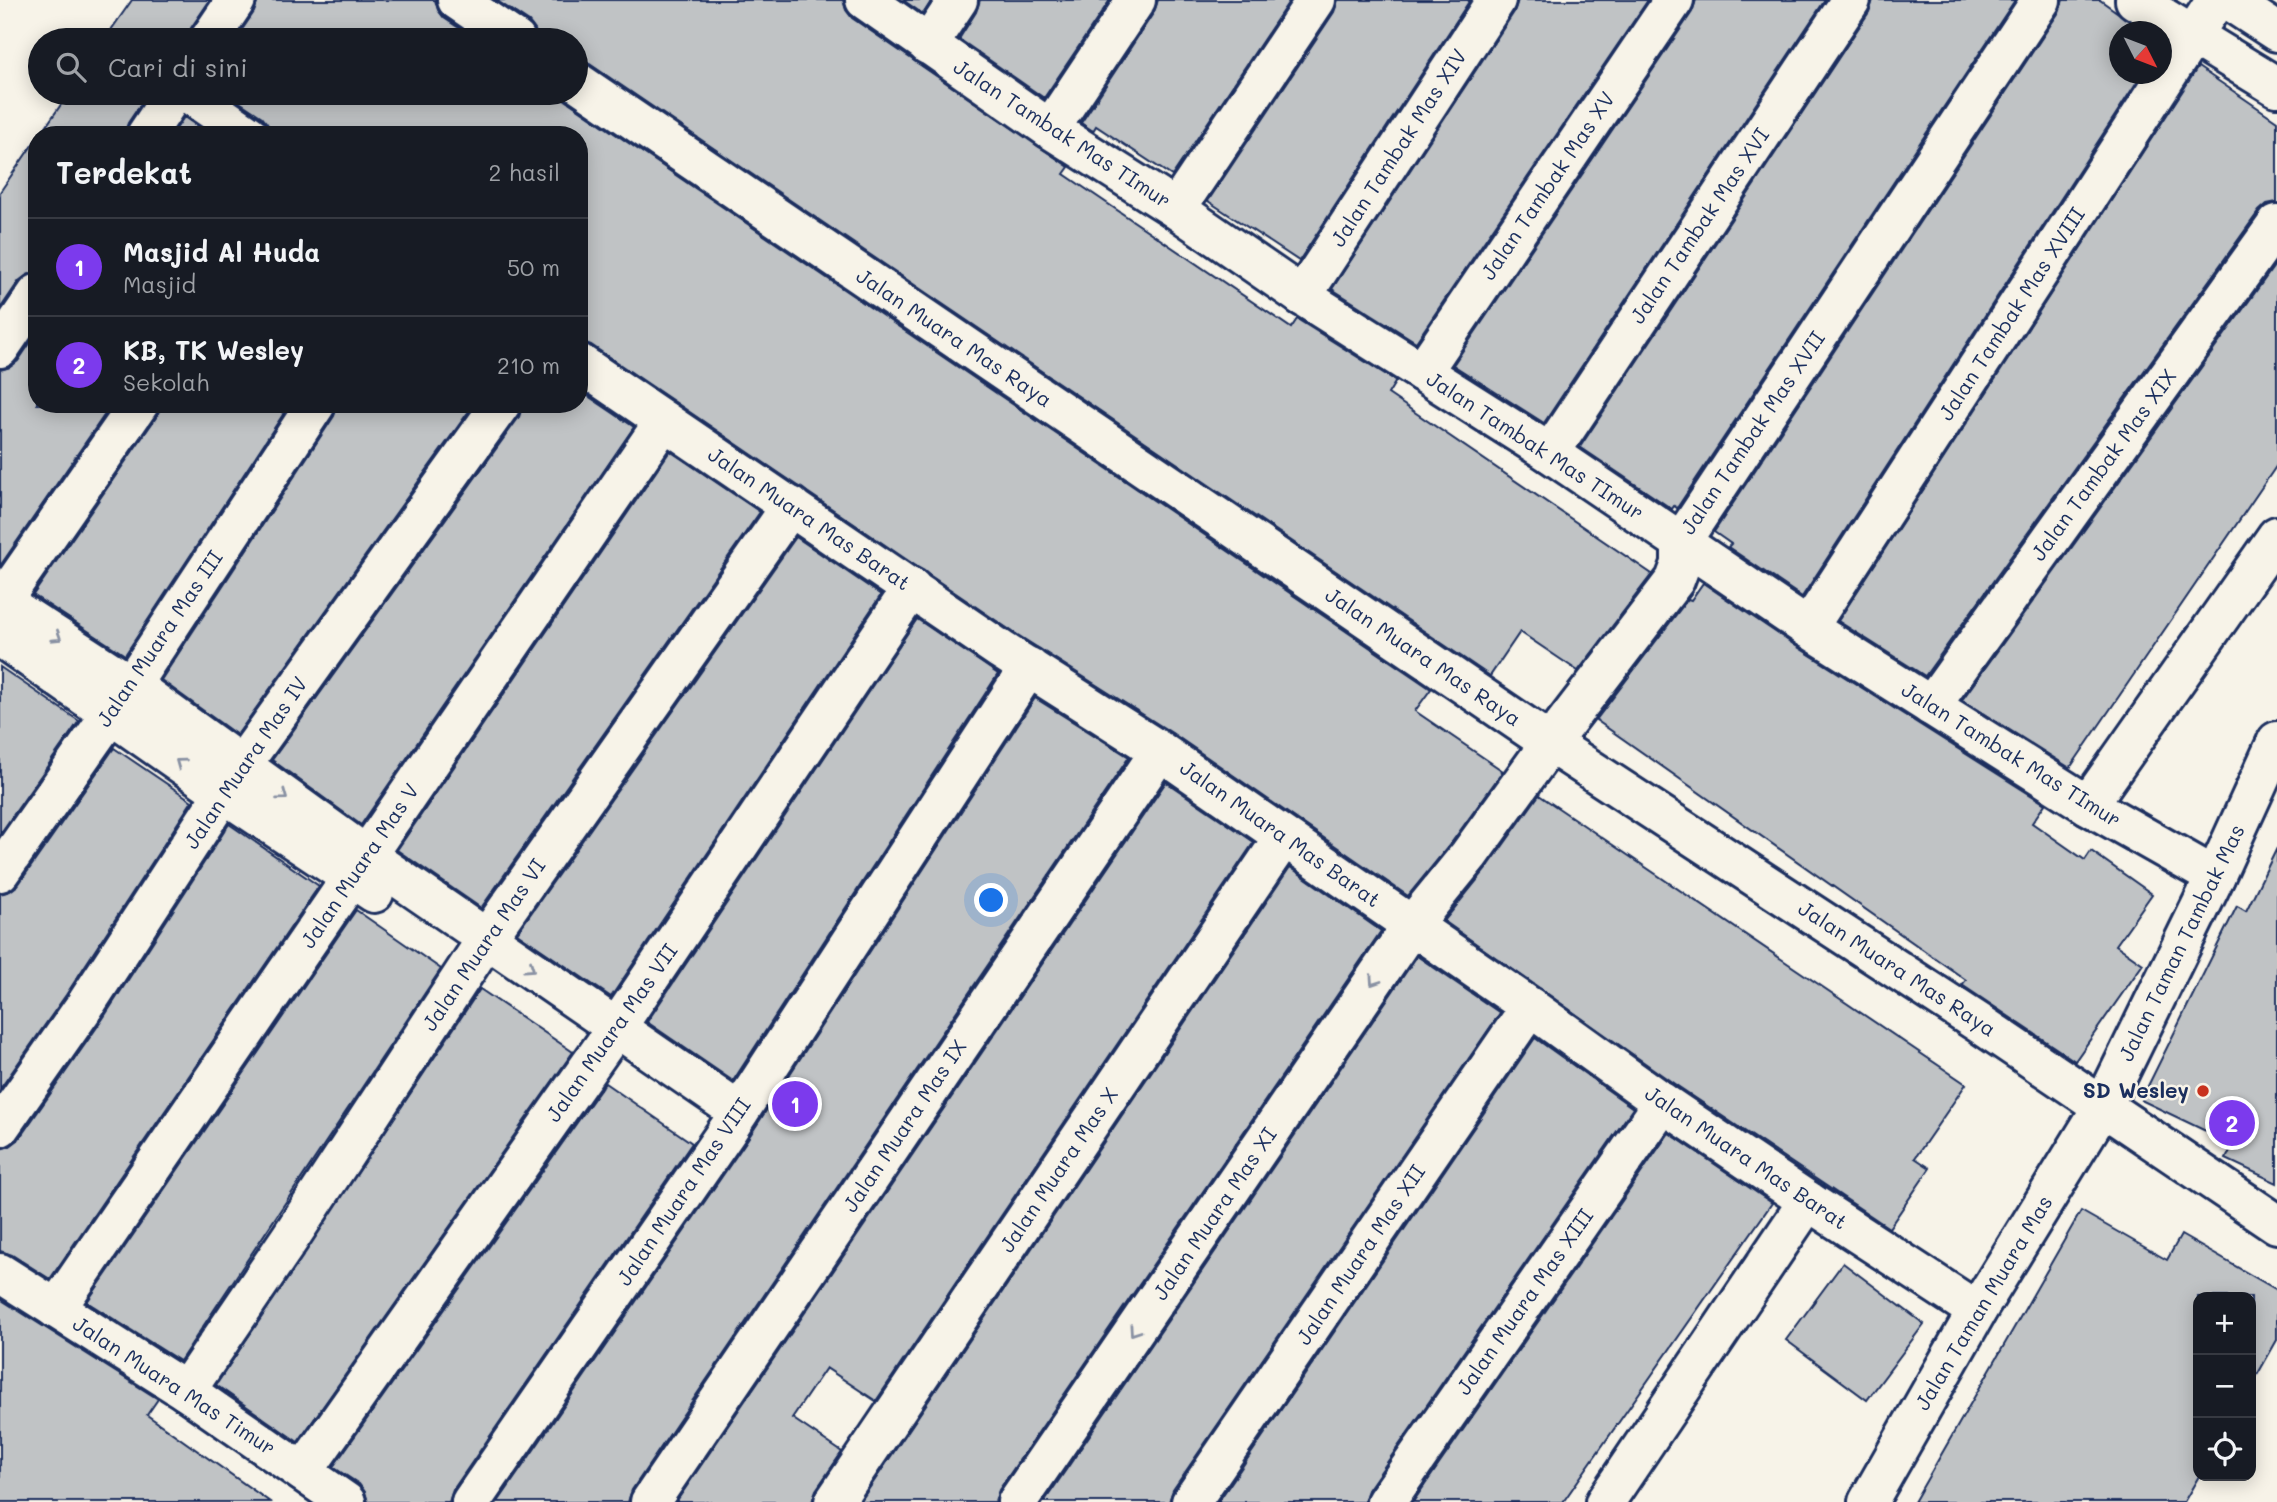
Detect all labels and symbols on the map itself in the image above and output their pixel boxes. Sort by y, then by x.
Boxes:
north arrow [2109,21,2172,84]
street label: Jalan Tambak Mas XIV [1324,43,1472,251]
street label: Jalan Tambak Mas TImur [949,52,1177,213]
street label: Jalan Tambak Mas XV [1474,86,1620,284]
street label: Jalan Tambak Mas XVI [1623,122,1774,328]
street label: Jalan Tambak Mas XVIII [1932,201,2090,425]
street label: Jalan Muara Mas Raya [852,261,1058,412]
street label: Jalan Tambak Mas XVII [1674,325,1830,539]
street label: Jalan Tambak Mas XIX [2024,363,2182,565]
street label: Jalan Tambak Mas TImur [1422,364,1650,525]
street label: Jalan Muara Mas Barat [703,440,916,596]
street label: Jalan Muara Mas III [90,545,228,732]
street label: Jalan Muara Mas Raya [1321,580,1527,731]
one-way arrow [50,629,63,642]
street label: Jalan Muara Mas IV [177,671,313,854]
street label: Jalan Tambak Mas TImur [1897,675,2126,832]
street label: Jalan Muara Mas Barat [1175,753,1386,912]
one-way arrow [175,758,188,771]
street label: Jalan Muara Mas V [294,778,424,953]
one-way arrow [275,788,288,800]
street label: Jalan Taman Tambak Mas [2111,820,2250,1065]
street label: Jalan Muara Mas VI [415,853,551,1036]
your location [974,883,1008,917]
street label: Jalan Muara Mas Raya [1794,894,2002,1042]
street label: Jalan Muara Mas VII [539,938,683,1127]
one-way arrow [522,960,535,972]
one-way arrow [1370,973,1382,986]
street label: Jalan Muara Mas IX [836,1034,972,1217]
place label: SD Wesley [2083,1076,2189,1104]
pin: 1 [772,1078,818,1130]
street label: Jalan Muara Mas Barat [1640,1079,1853,1235]
street label: Jalan Muara Mas X [992,1081,1123,1257]
marker: SD Wesley [2195,1083,2211,1099]
street label: Jalan Muara Mas VIII [610,1092,756,1290]
pin: 2 [2209,1097,2255,1149]
street label: Jalan Muara Mas XI [1146,1122,1282,1305]
street label: Jalan Muara Mas XII [1289,1159,1430,1350]
street label: Jalan Taman Muara Mas [1908,1190,2058,1415]
street label: Jalan Muara Mas XIII [1449,1203,1598,1400]
street label: Jalan Muara Mas Timur [68,1309,281,1460]
one-way arrow [1130,1323,1143,1336]

